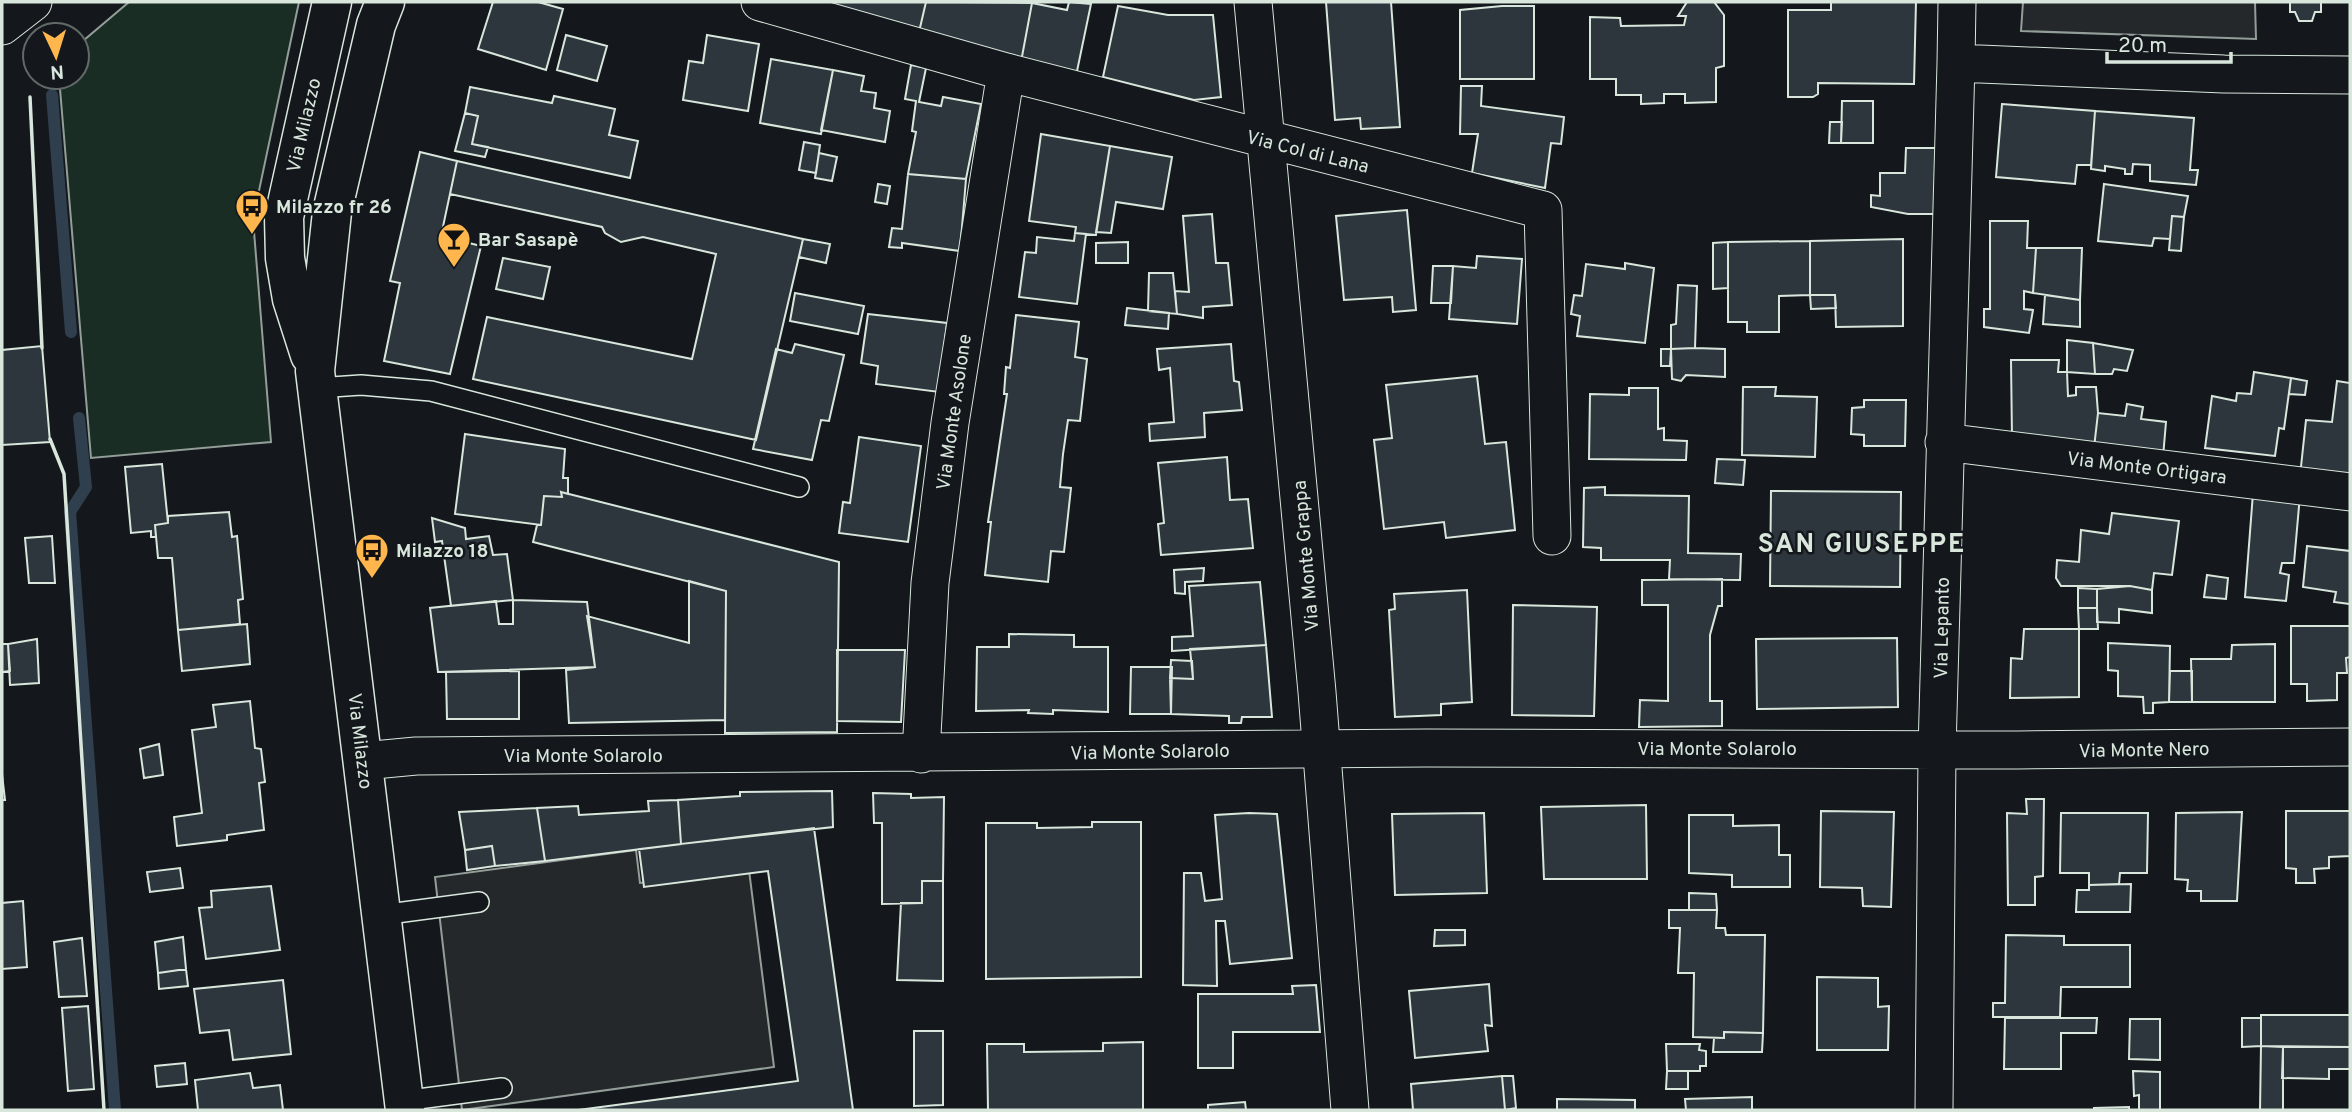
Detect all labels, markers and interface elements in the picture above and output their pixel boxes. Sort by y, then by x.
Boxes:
north arrow [21,21,91,91]
scale bar [2107,21,2231,65]
text: 20 m [2118,33,2167,60]
text: N [49,59,65,83]
street label: Via Milazzo [282,76,327,175]
street label: Via Col di Lana [1244,126,1371,180]
bus stop icon: Milazzo fr 26 [233,187,271,236]
place label: Milazzo fr 26 [276,196,392,220]
bar icon: Bar Sasapè [435,220,473,269]
place label: Bar Sasapè [478,229,578,253]
street label: Via Monte Asolone [932,333,978,492]
street label: Via Monte Ortigara [2065,447,2228,491]
street label: Via Monte Grappa [1288,479,1326,632]
district label: SAN GIUSEPPE [1758,529,1966,562]
bus stop icon: Milazzo 18 [353,531,391,580]
place label: Milazzo 18 [396,540,488,564]
street label: Via Lepanto [1930,577,1956,679]
street label: Via Milazzo [341,692,377,791]
street label: Via Monte Solarolo [1637,738,1797,762]
street label: Via Monte Nero [2078,738,2210,764]
street label: Via Monte Solarolo [1070,740,1230,766]
street label: Via Monte Solarolo [503,745,663,769]

